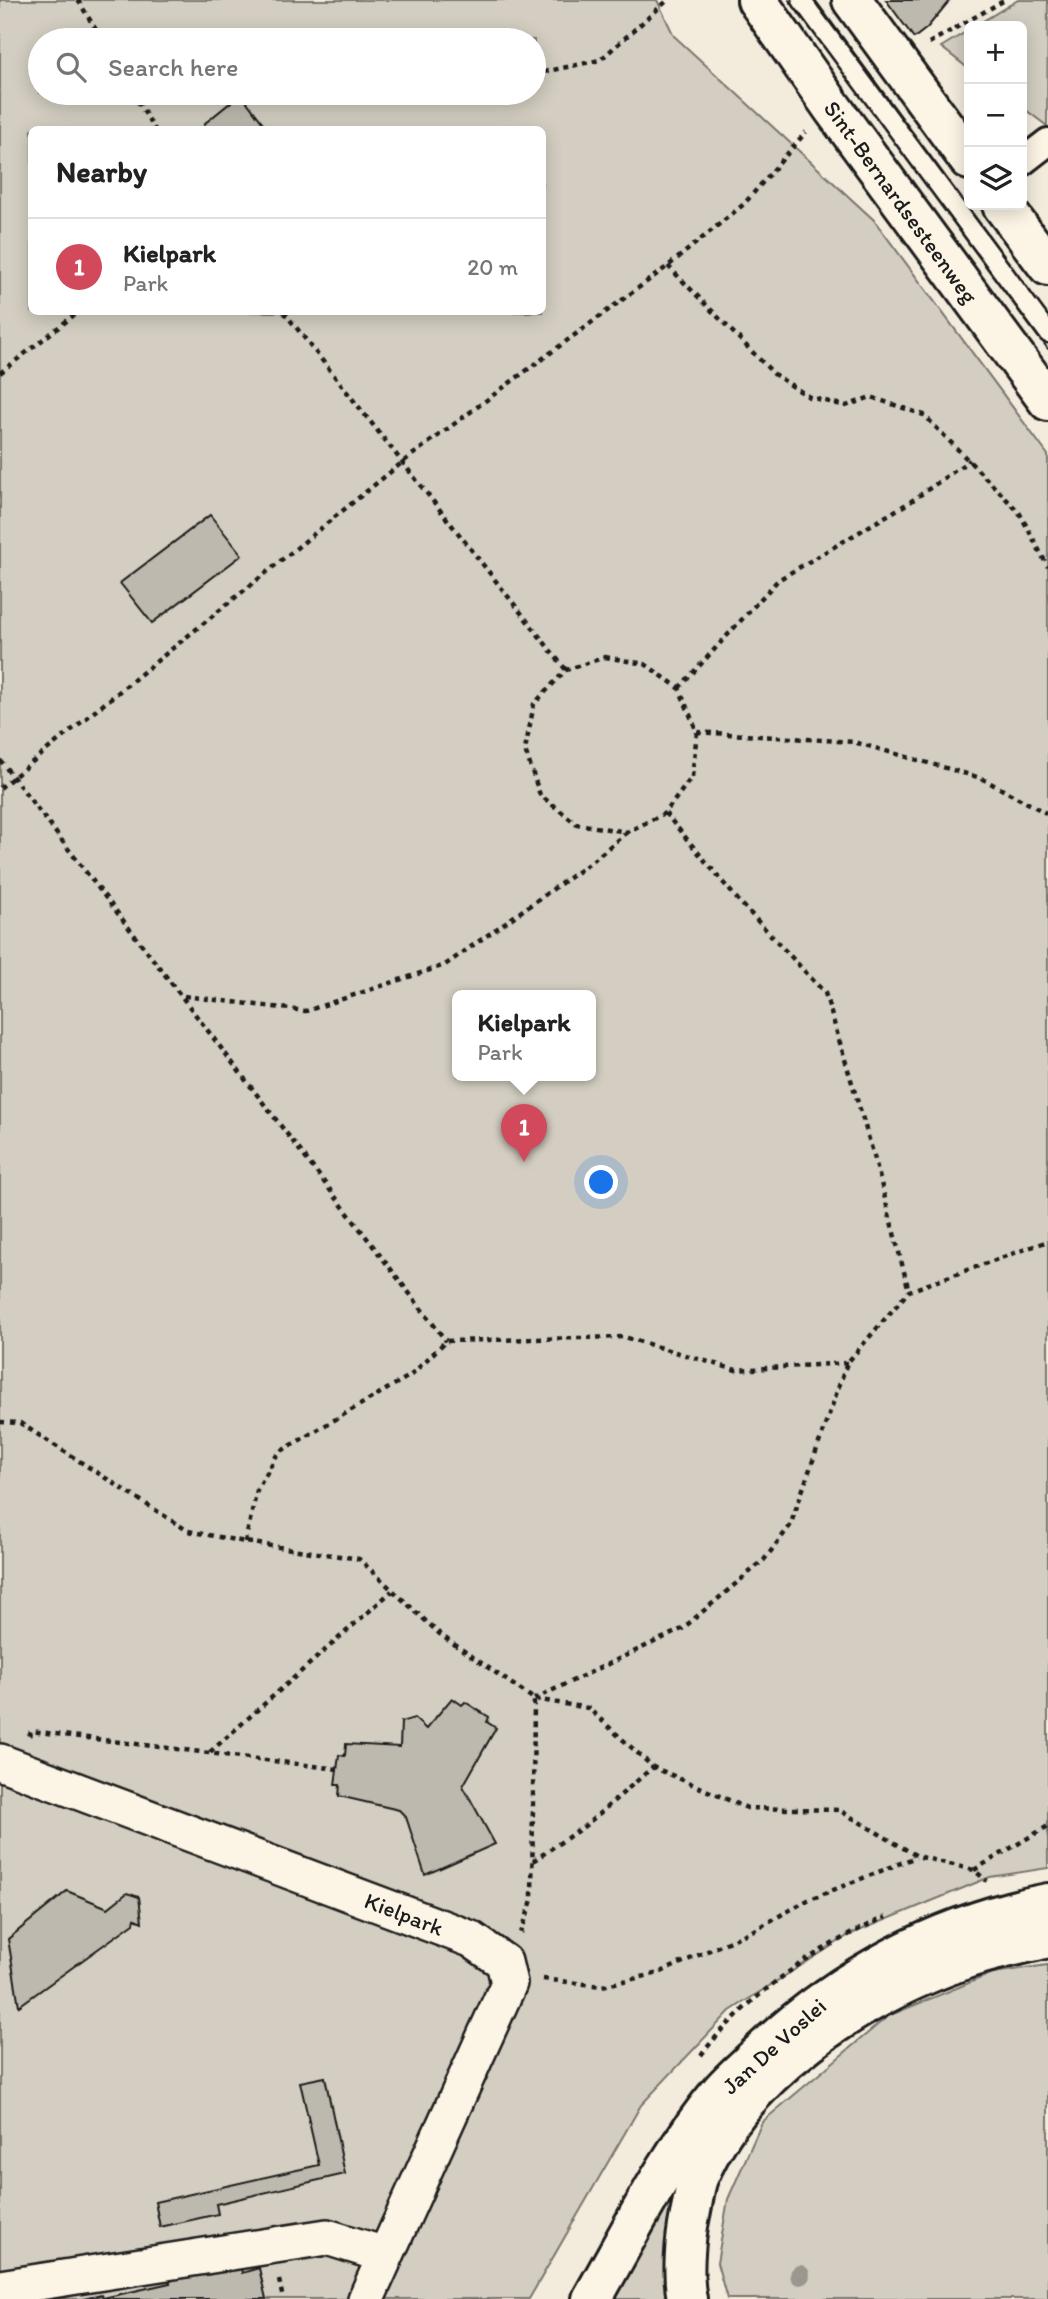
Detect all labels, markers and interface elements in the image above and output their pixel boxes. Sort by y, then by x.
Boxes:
map controls [964,21,1027,210]
button: + [964,21,1027,84]
search box [28,28,546,105]
icon: search [52,48,90,86]
text: Search here [108,51,238,83]
button: − [964,84,1027,147]
street label: Sint-Bernardsesteenweg [818,95,984,309]
button: layers [964,147,1027,210]
text: Nearby [56,153,147,190]
text: Kielpark [123,237,216,269]
text: 1 [74,253,84,281]
text: 20 m [467,253,518,281]
text: Park [123,269,168,297]
popup [452,990,596,1081]
text: Kielpark [477,1006,571,1038]
text: Park [477,1038,523,1066]
pin: 1 [501,1104,547,1162]
your location [584,1165,618,1199]
street label: Kielpark [361,1886,448,1942]
street label: Jan De Voslei [716,1992,832,2100]

